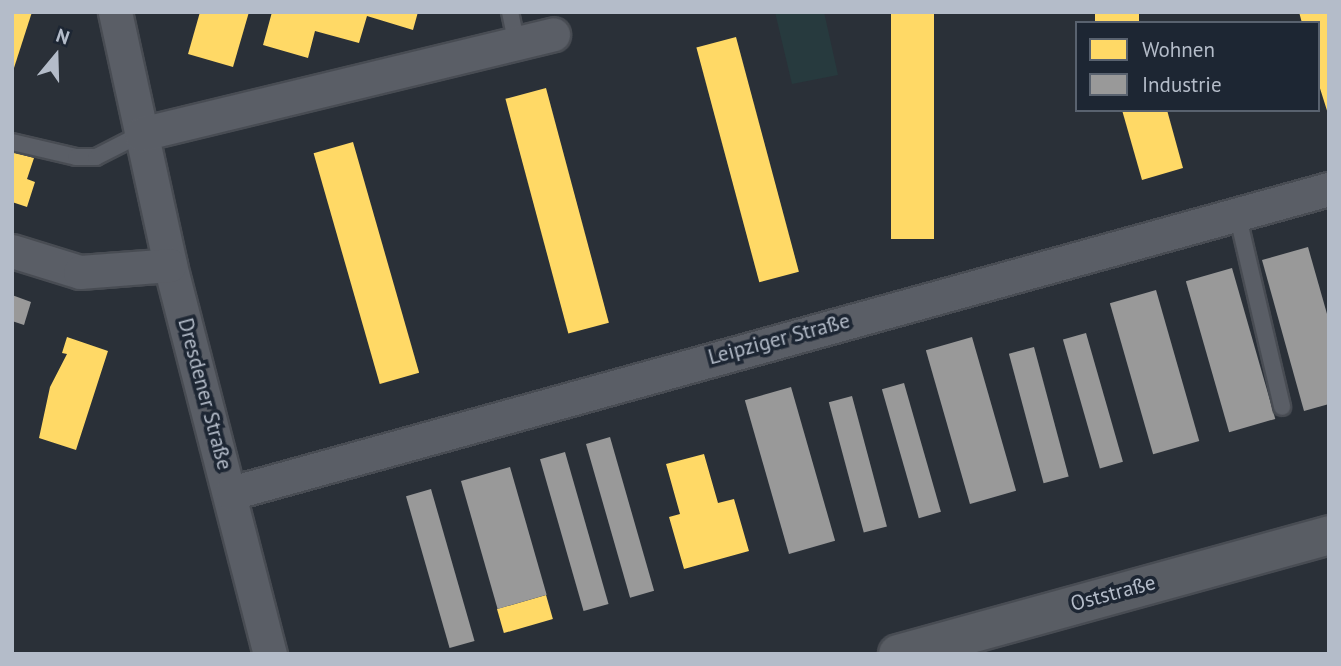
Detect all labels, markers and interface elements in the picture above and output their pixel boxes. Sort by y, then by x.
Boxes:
north arrow [21,21,91,91]
legend [1075,21,1320,112]
text: N [53,23,73,50]
text: Wohnen [1142,36,1215,63]
text: Industrie [1142,71,1222,98]
street label: Leipziger Straße [705,308,853,370]
street label: Dresdener Straße [173,315,237,473]
street label: Oststraße [1068,570,1158,616]

